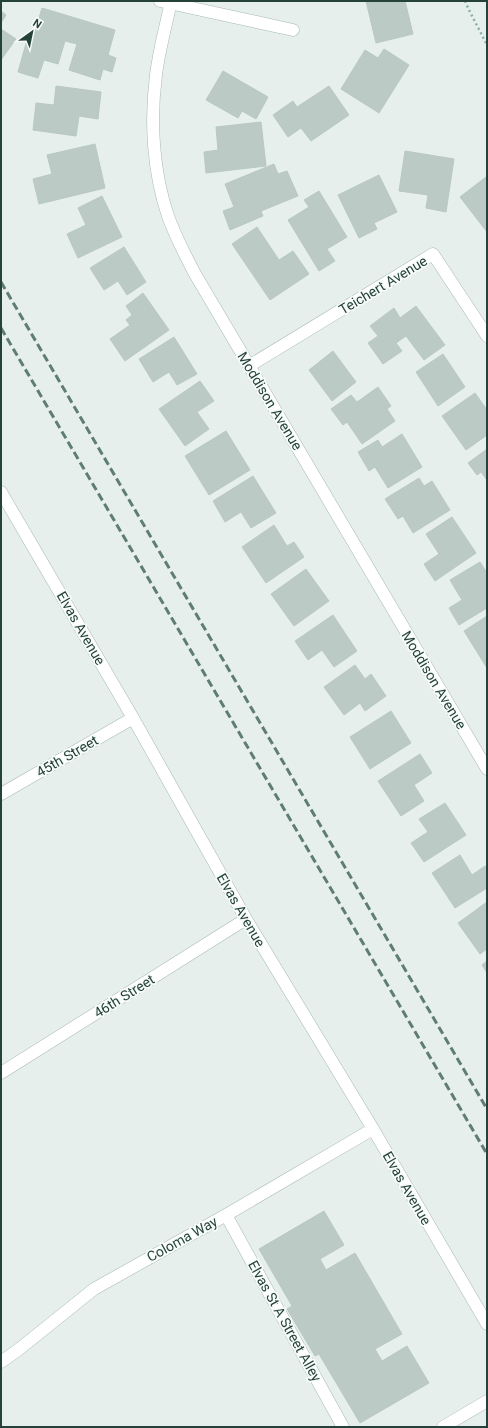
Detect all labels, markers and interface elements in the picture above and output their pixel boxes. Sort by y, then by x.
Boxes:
north arrow [12,12,52,52]
text: N [30,16,44,32]
street label: Teichert Avenue [336,252,430,318]
street label: Moddison Avenue [234,349,306,453]
street label: Elvas Avenue [54,588,108,668]
street label: Moddison Avenue [398,628,470,732]
street label: 45th Street [33,732,101,780]
street label: Elvas Avenue [214,870,268,950]
street label: 46th Street [91,971,158,1021]
street label: Elvas Avenue [380,1148,434,1228]
street label: Coloma Way [144,1213,220,1265]
street label: Elvas St A Street Alley [245,1258,325,1385]

